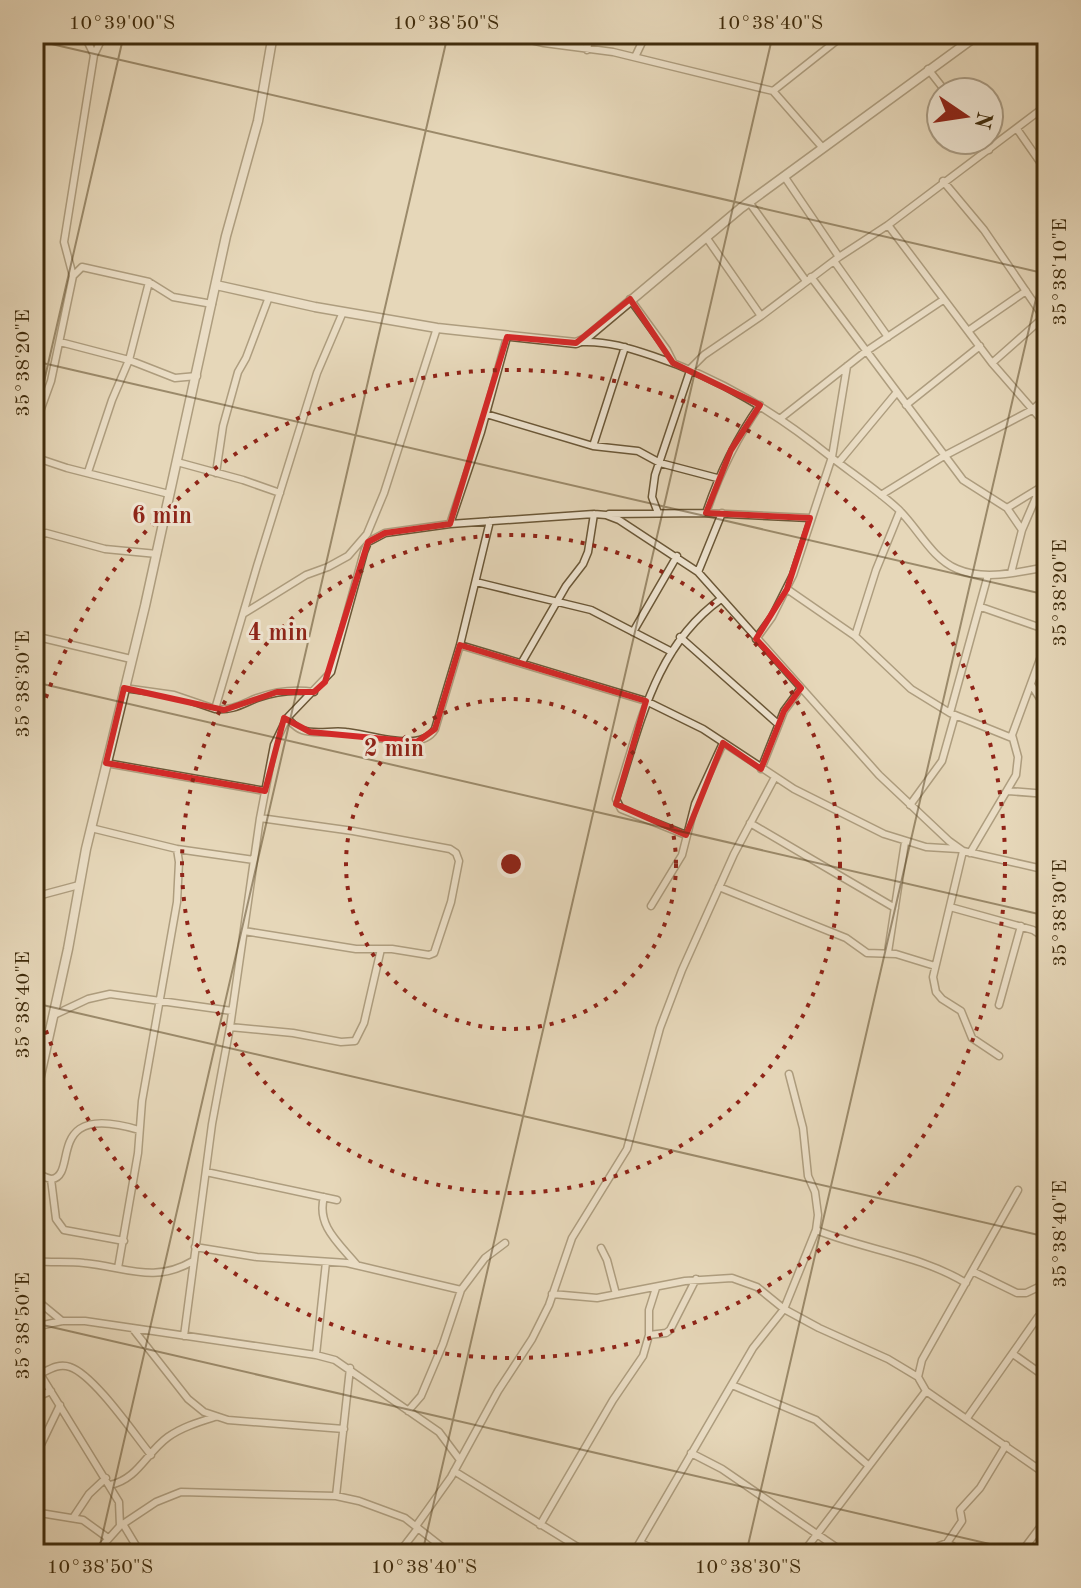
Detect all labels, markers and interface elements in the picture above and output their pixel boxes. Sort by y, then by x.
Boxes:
text: 10°39'00"S [69,14,175,34]
text: 10°38'50"S [393,14,499,34]
text: 10°38'40"S [717,14,823,34]
north arrow [925,76,1005,156]
text: N [970,109,995,131]
text: 35°38'10"E [1051,218,1071,326]
text: 35°38'20"E [14,309,34,417]
text: 6 min [132,505,192,529]
text: 35°38'20"E [1051,539,1071,647]
text: 4 min [248,622,308,646]
text: 35°38'30"E [14,630,34,738]
text: 2 min [364,738,424,762]
centre of rings [497,850,525,878]
text: 35°38'30"E [1051,859,1071,967]
text: 35°38'40"E [14,951,34,1059]
text: 35°38'40"E [1051,1180,1071,1288]
text: 35°38'50"E [14,1272,34,1380]
text: 10°38'50"S [47,1558,153,1578]
text: 10°38'40"S [371,1558,477,1578]
text: 10°38'30"S [695,1558,801,1578]

